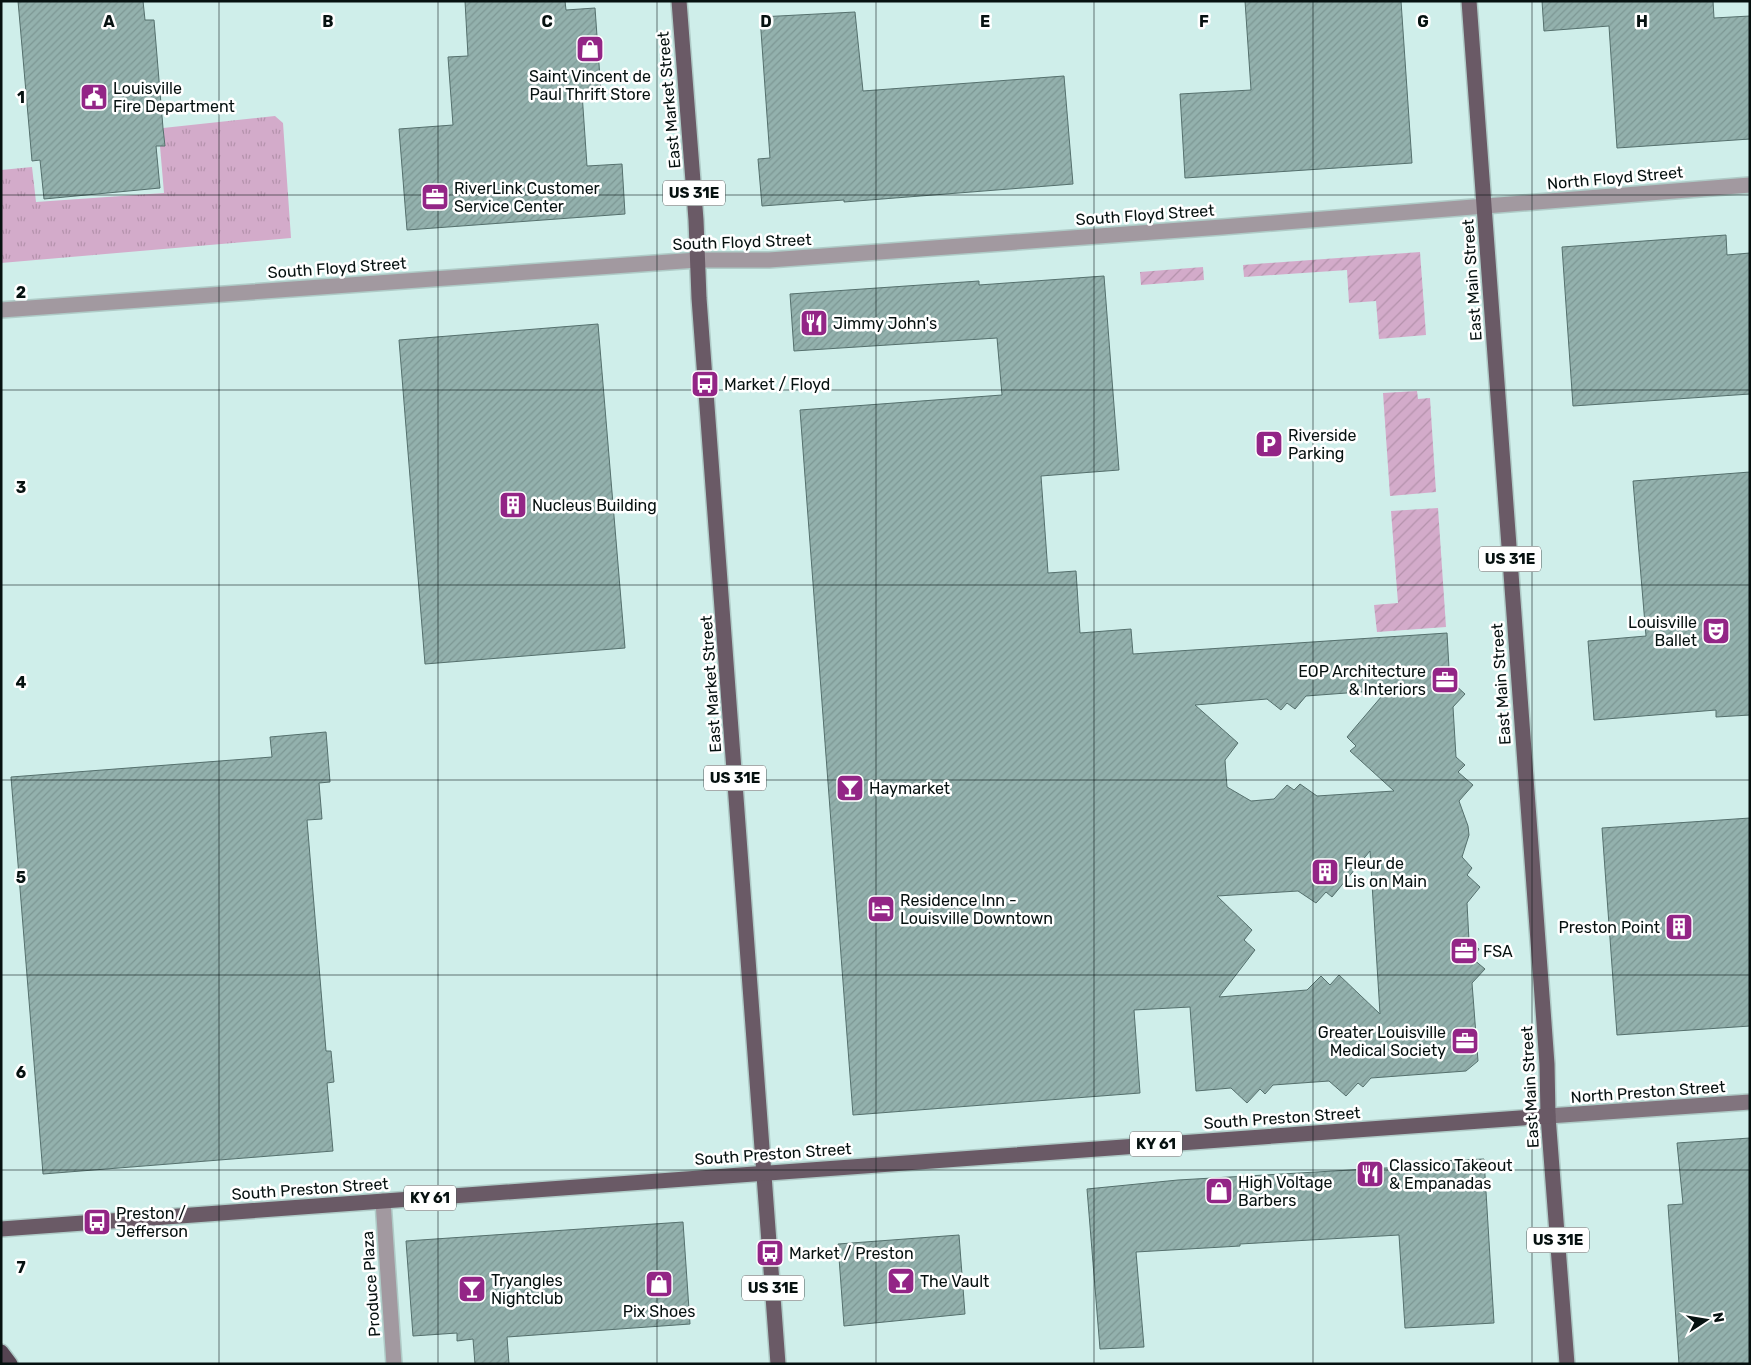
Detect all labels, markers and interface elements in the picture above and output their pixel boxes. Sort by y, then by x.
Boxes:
text: A [103,12,115,31]
text: B [322,12,334,31]
text: C [541,12,553,31]
text: D [760,12,772,31]
text: E [980,12,990,31]
text: F [1199,12,1209,31]
text: G [1417,12,1429,31]
text: H [1636,12,1648,31]
street label: East Market Street [654,31,684,169]
shop icon: Saint Vincent de Paul Thrift Store [575,34,605,64]
place label: Saint Vincent de Paul Thrift Store [529,67,651,104]
place label: Louisville Fire Department [113,79,235,116]
public building icon: Louisville Fire Department [79,82,109,112]
text: 1 [17,88,25,107]
street label: North Floyd Street [1546,163,1684,193]
place label: RiverLink Customer Service Center [454,179,600,216]
road number: US 31E [663,180,725,206]
office icon: RiverLink Customer Service Center [420,182,450,212]
street label: South Floyd Street [1075,201,1215,229]
street label: East Main Street [1458,218,1486,342]
street label: South Floyd Street [672,230,812,254]
street label: South Floyd Street [267,254,407,282]
text: 2 [16,283,26,302]
restaurant icon: Jimmy John's [799,308,829,338]
place label: Jimmy John's [833,314,937,333]
bus stop icon: Market / Floyd [690,369,720,399]
place label: Market / Floyd [724,375,830,394]
place label: Riverside Parking [1288,426,1357,463]
parking icon: Riverside Parking [1254,429,1284,459]
text: 3 [16,478,26,497]
building icon: Nucleus Building [498,490,528,520]
place label: Nucleus Building [532,496,657,515]
road number: US 31E [1479,546,1541,572]
place label: Louisville Ballet [1628,613,1697,650]
street label: East Market Street [697,615,725,753]
theatre icon: Louisville Ballet [1701,616,1731,646]
street label: East Main Street [1487,622,1515,746]
place label: EOP Architecture & Interiors [1298,662,1426,699]
office icon: EOP Architecture & Interiors [1430,665,1460,695]
text: 4 [16,673,27,692]
road number: US 31E [704,766,766,790]
bar icon: Haymarket [835,773,865,803]
place label: Haymarket [869,779,950,798]
place label: Fleur de Lis on Main [1344,854,1427,891]
building icon: Fleur de Lis on Main [1310,857,1340,887]
text: 5 [16,868,26,887]
place label: Residence Inn - Louisville Downtown [900,891,1053,928]
hotel icon: Residence Inn - Louisville Downtown [866,894,896,924]
building icon: Preston Point [1664,912,1694,942]
place label: Preston Point [1559,918,1660,937]
office icon: FSA [1449,936,1479,966]
place label: FSA [1483,942,1513,961]
place label: Greater Louisville Medical Society [1318,1023,1446,1060]
office icon: Greater Louisville Medical Society [1450,1026,1480,1056]
street label: East Main Street [1517,1026,1543,1148]
text: 6 [16,1063,26,1082]
street label: North Preston Street [1570,1077,1726,1107]
street label: South Preston Street [1203,1103,1361,1133]
road number: KY 61 [1130,1132,1182,1156]
street label: South Preston Street [694,1139,852,1169]
place label: Classico Takeout & Empanadas [1389,1156,1513,1193]
restaurant icon: Classico Takeout & Empanadas [1355,1159,1385,1189]
place label: High Voltage Barbers [1238,1173,1332,1210]
street label: South Preston Street [231,1174,389,1204]
shop icon: High Voltage Barbers [1204,1176,1234,1206]
road number: KY 61 [404,1186,456,1210]
place label: Preston / Jefferson [116,1204,188,1241]
bus stop icon: Preston / Jefferson [82,1207,112,1237]
road number: US 31E [1527,1228,1589,1252]
street label: Produce Plaza [358,1230,384,1338]
bus stop icon: Market / Preston [755,1238,785,1268]
place label: Market / Preston [789,1244,914,1263]
text: 7 [16,1258,26,1277]
bar icon: The Vault [886,1266,916,1296]
shop icon: Pix Shoes [644,1269,674,1299]
place label: Tryangles Nightclub [491,1271,563,1308]
place label: The Vault [920,1272,989,1291]
bar icon: Tryangles Nightclub [457,1274,487,1304]
road number: US 31E [742,1276,804,1300]
north arrow [1681,1295,1731,1345]
place label: Pix Shoes [623,1302,695,1321]
text: N [1709,1311,1728,1324]

